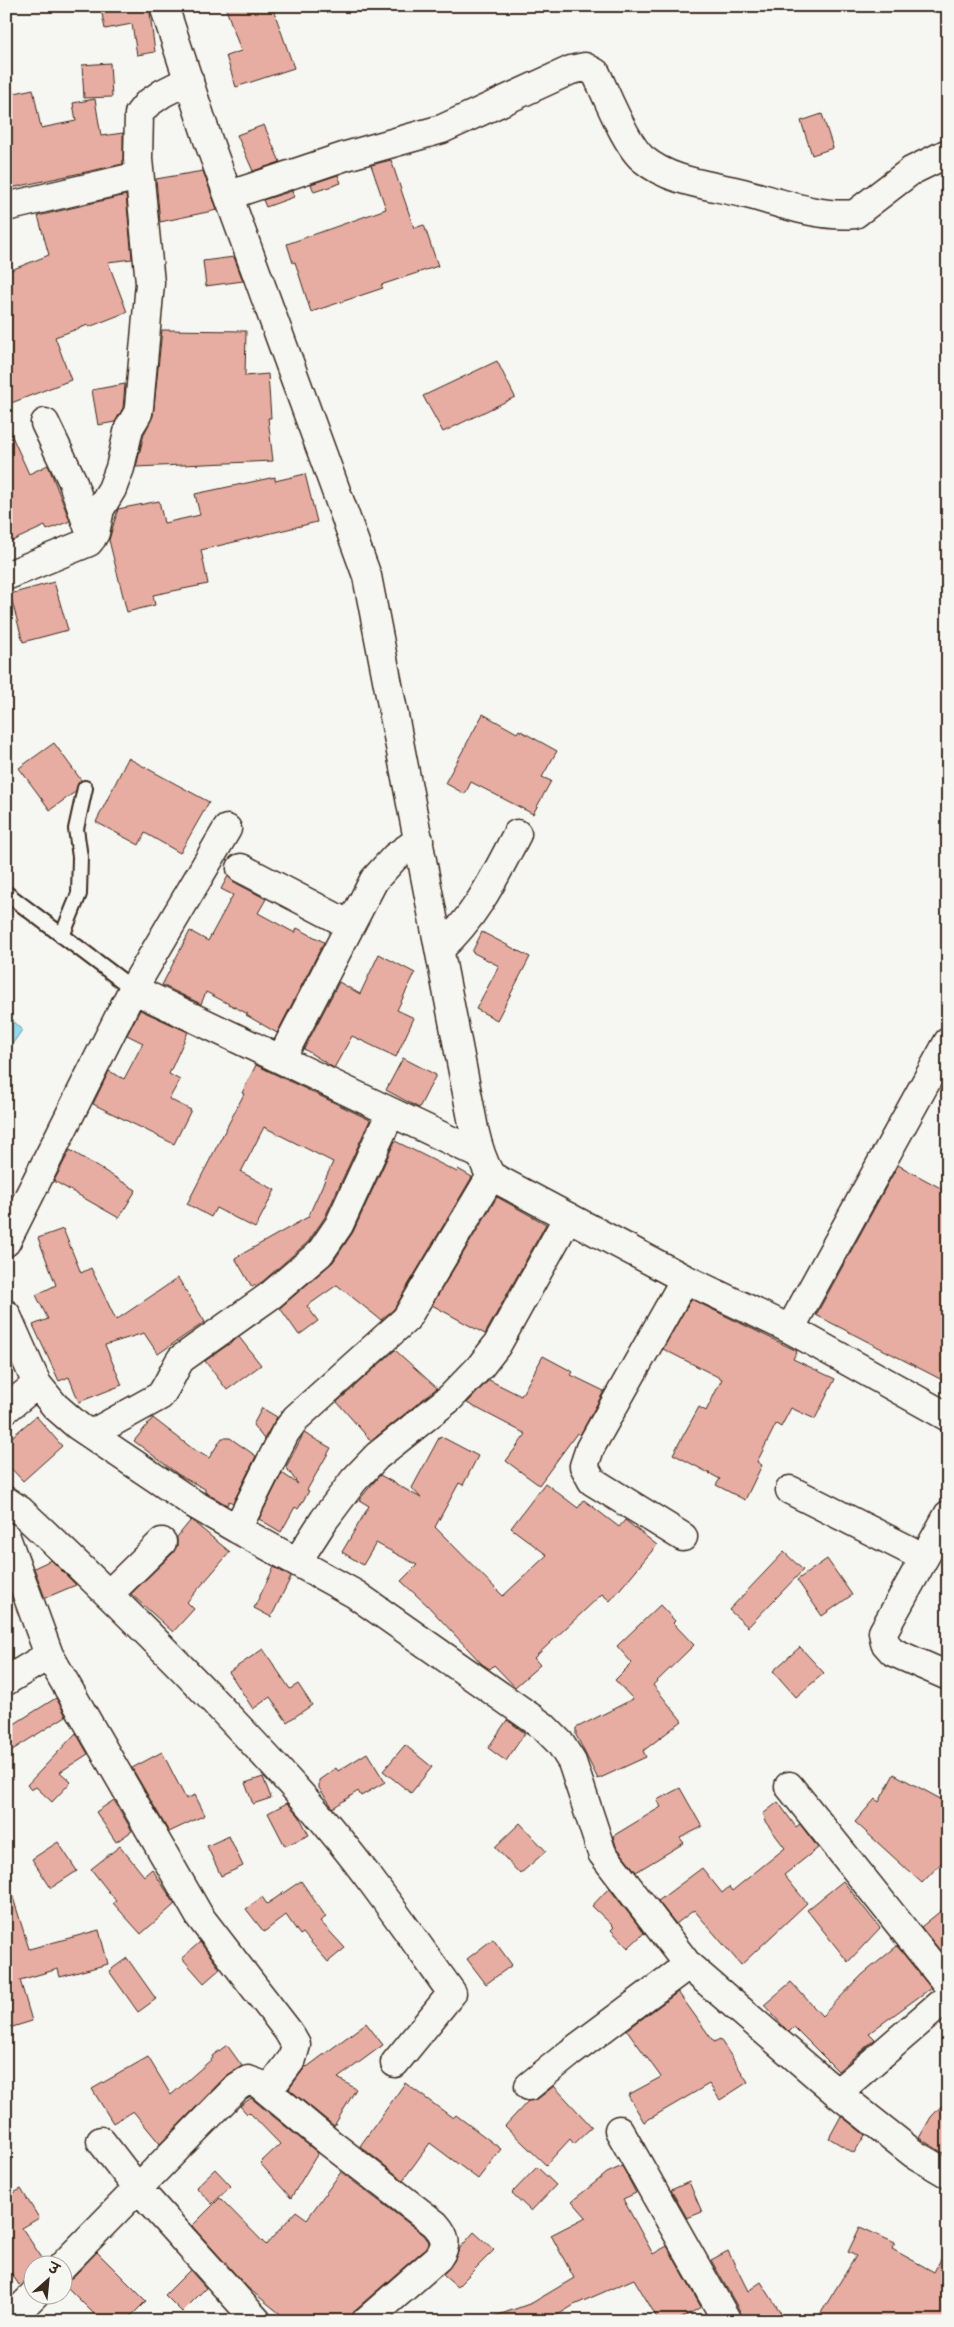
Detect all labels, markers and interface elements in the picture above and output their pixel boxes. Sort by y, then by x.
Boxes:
north arrow [22,2254,72,2304]
text: उ [43,2257,64,2282]

